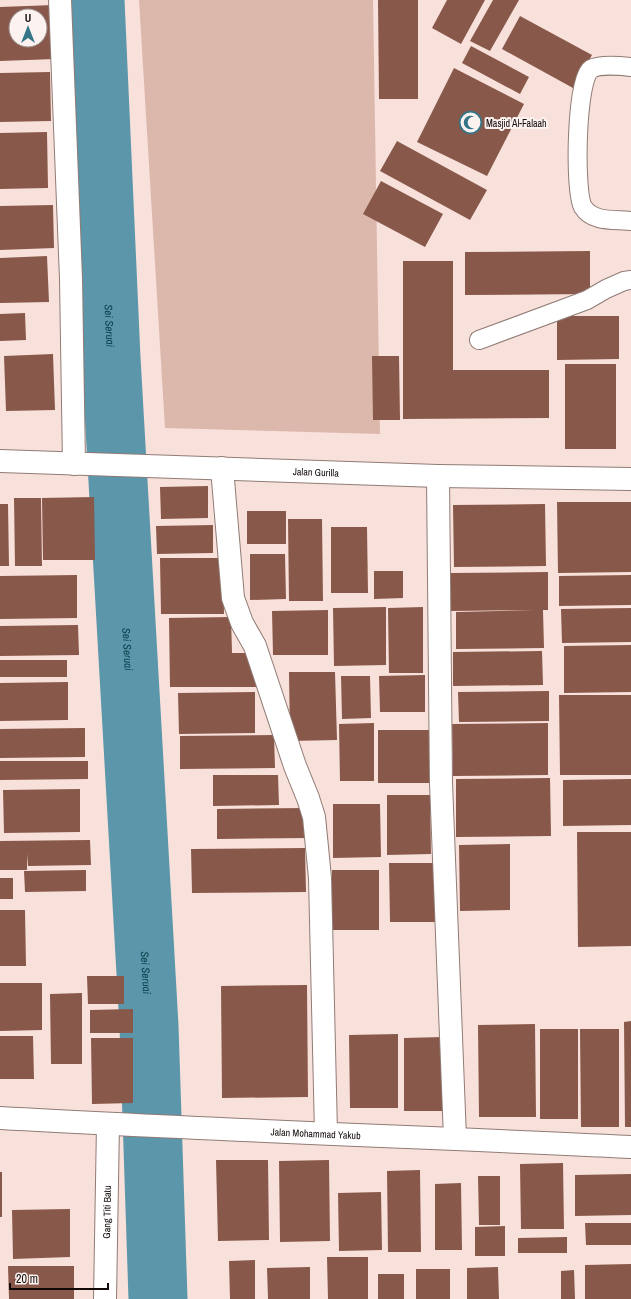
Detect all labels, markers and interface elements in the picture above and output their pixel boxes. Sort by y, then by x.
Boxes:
north arrow [8,8,48,48]
text: U [25,11,31,25]
mosque icon: Masjid Al-Falaah [458,110,484,136]
place label: Masjid Al-Falaah [486,117,547,130]
water label: Sei Seruai [102,304,118,348]
street label: Jalan Gurilla [293,465,339,480]
water label: Sei Seruai [119,627,136,671]
water label: Sei Seruai [138,951,154,995]
street label: Jalan Mohammad Yakub [270,1125,361,1142]
street label: Gang Titi Batu [100,1185,114,1239]
scale bar [10,1265,108,1291]
text: 20 m [16,1271,38,1287]

